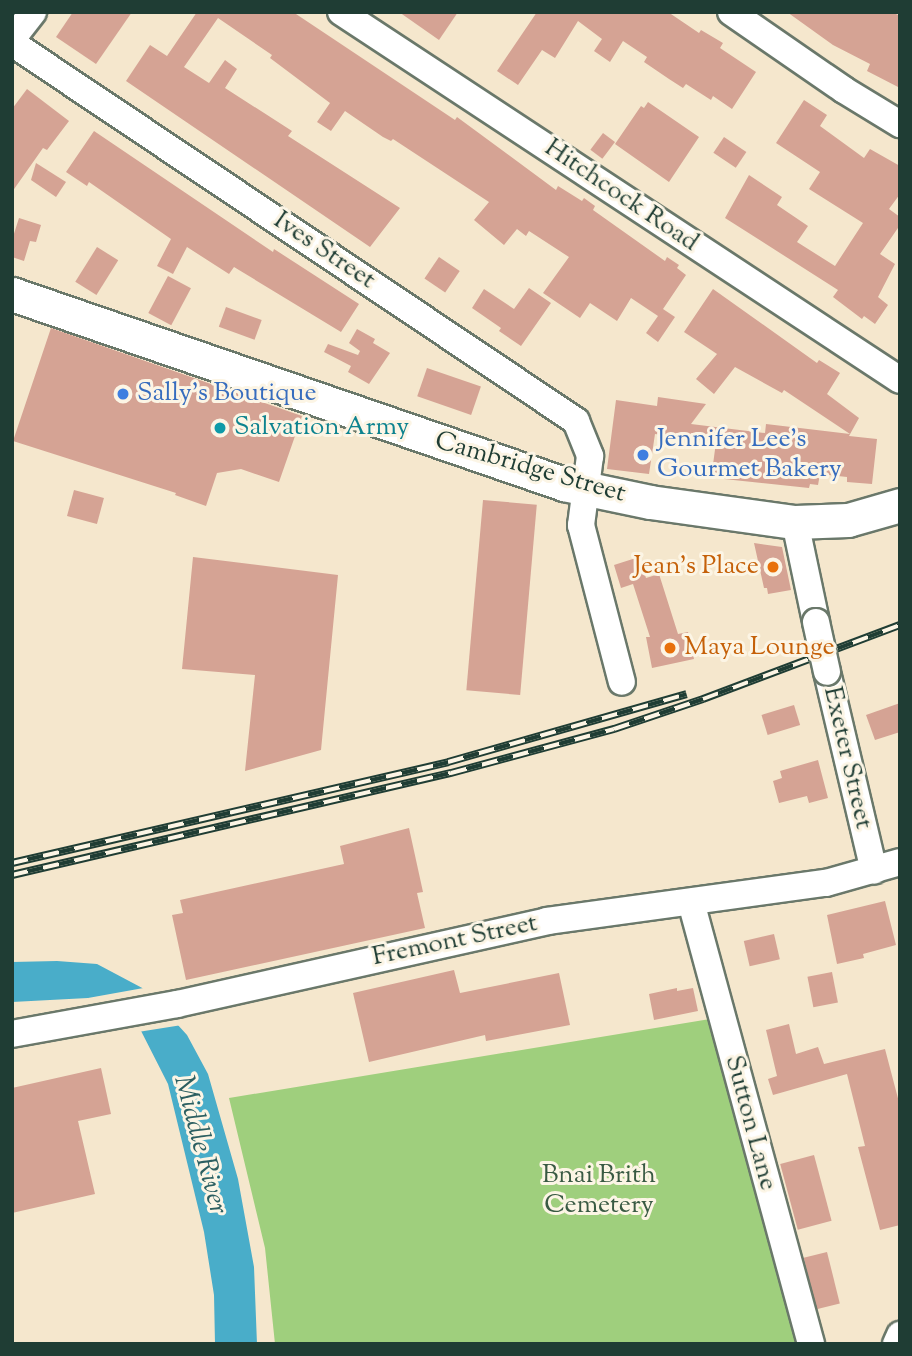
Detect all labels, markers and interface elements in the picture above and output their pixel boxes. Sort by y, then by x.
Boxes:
street label: Hitchcock Road [538,133,704,259]
street label: Ives Street [267,206,381,296]
place label: Sally's Boutique [137,378,317,410]
marker: Sally's Boutique [115,386,131,402]
place label: Salvation Army [234,412,409,444]
marker: Salvation Army [212,420,228,436]
place label: Jennifer Lee's Gourmet Bakery [657,424,842,486]
street label: Cambridge Street [431,426,629,510]
marker: Jennifer Lee's Gourmet Bakery [635,447,651,463]
place label: Jean's Place [633,551,759,583]
marker: Jean's Place [765,559,781,575]
place label: Maya Lounge [684,632,835,664]
marker: Maya Lounge [662,640,678,656]
street label: Exeter Street [815,684,879,832]
street label: Fremont Street [370,908,540,974]
street label: Sutton Lane [717,1052,783,1194]
water label: Middle River [165,1072,235,1218]
park label: Bnai Brith Cemetery [542,1160,656,1222]

